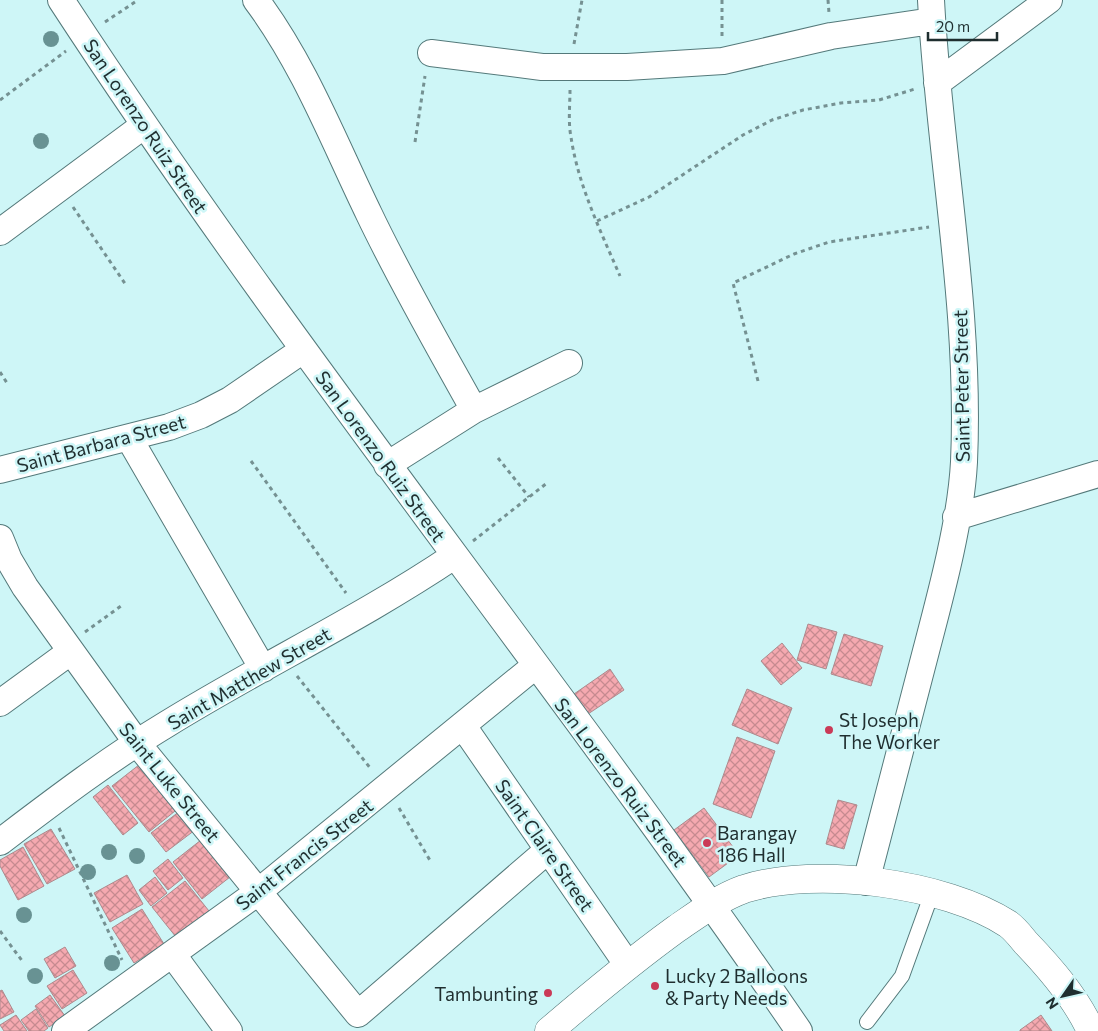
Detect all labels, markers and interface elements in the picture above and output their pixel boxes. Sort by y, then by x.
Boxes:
scale bar [928,10,997,42]
text: 20 m [936,17,970,35]
street label: San Lorenzo Ruiz Street [79,34,213,218]
street label: Saint Peter Street [948,309,974,462]
street label: San Lorenzo Ruiz Street [311,366,451,546]
street label: Saint Barbara Street [14,409,188,477]
street label: Saint Matthew Street [163,622,335,734]
street label: San Lorenzo Ruiz Street [550,693,692,871]
place label: St Joseph The Worker [839,708,941,753]
street label: Saint Luke Street [115,718,225,847]
marker: St Joseph The Worker [823,724,835,736]
street label: Saint Claire Street [491,775,599,915]
street label: Saint Francis Street [231,793,377,915]
place label: Barangay 186 Hall [717,821,797,866]
marker: Barangay 186 Hall [701,837,713,849]
place label: Lucky 2 Balloons & Party Needs [665,964,808,1009]
north arrow [1038,971,1088,1021]
marker: Lucky 2 Balloons & Party Needs [649,980,661,992]
place label: Tambunting [434,982,538,1005]
marker: Tambunting [542,987,554,999]
text: N [1042,994,1062,1013]

